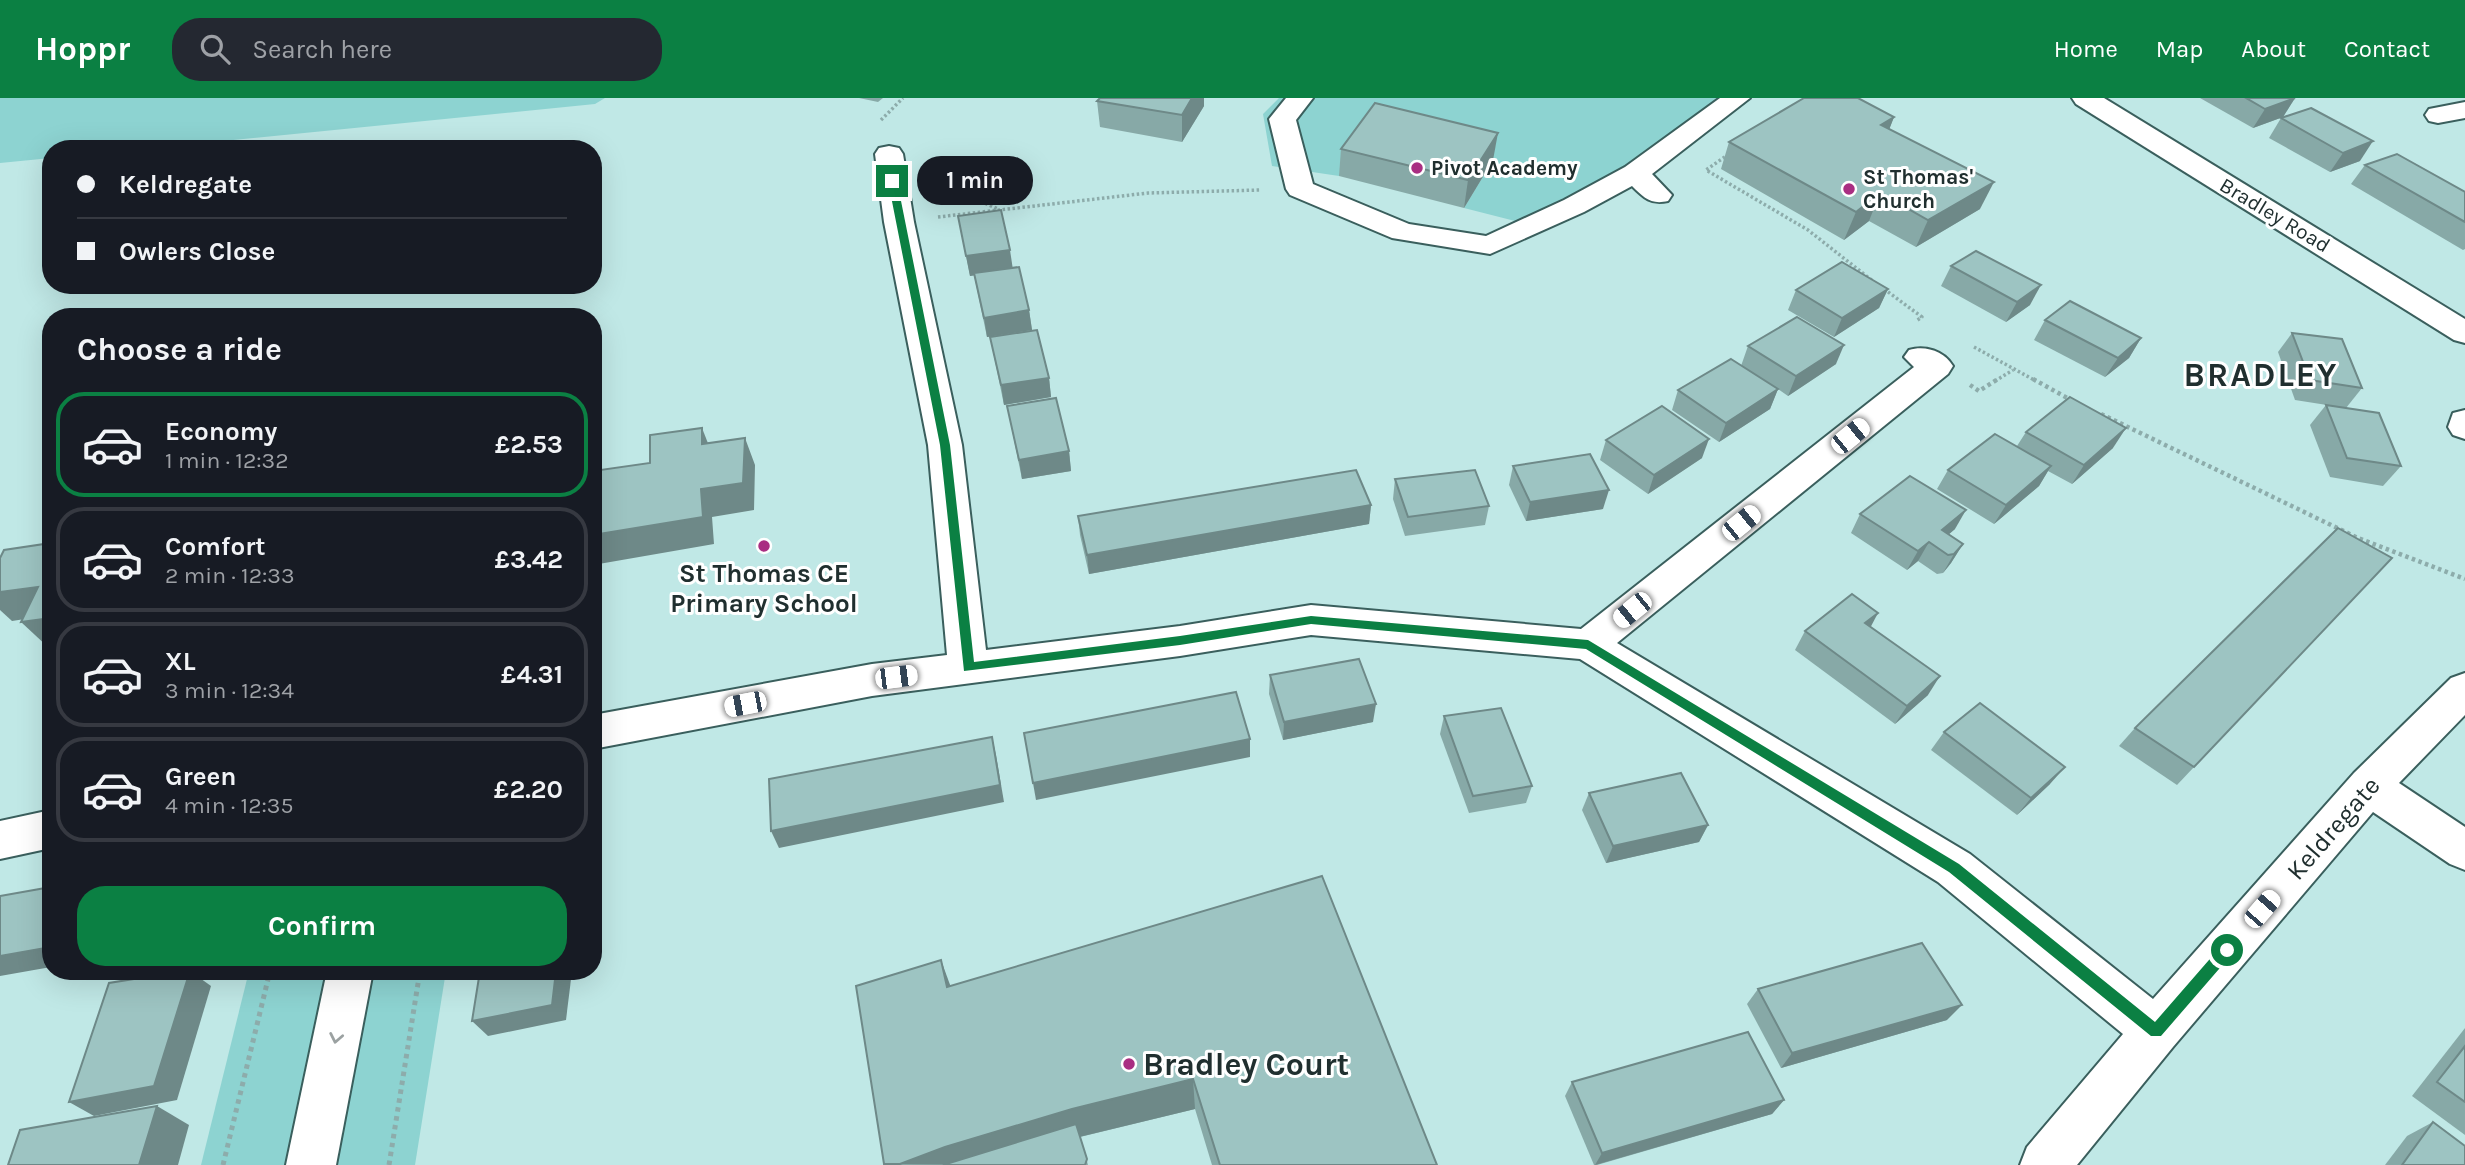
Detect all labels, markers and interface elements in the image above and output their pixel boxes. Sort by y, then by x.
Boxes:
search box [172,18,662,81]
text: Hoppr [35,30,130,68]
icon: search [196,30,234,68]
text: Search here [252,34,392,65]
text: Home [2054,35,2118,63]
text: Map [2156,35,2203,63]
text: About [2241,35,2306,63]
text: Contact [2344,35,2430,63]
callout: 1 min [917,156,1032,206]
place label: Pivot Academy [1431,156,1578,180]
marker: Pivot Academy [1409,160,1425,176]
route end [876,165,908,197]
place label: St Thomas' Church [1863,165,1973,213]
text: 1 min [946,167,1004,194]
text: Keldregate [119,169,252,200]
street label: Bradley Road [2215,173,2335,257]
marker: St Thomas' Church [1841,181,1857,197]
text: Owlers Close [119,236,275,267]
text: Choose a ride [77,331,282,368]
district label: BRADLEY [2184,356,2338,394]
icon: car [81,413,144,476]
car [1828,415,1873,457]
text: Economy [165,416,277,447]
text: £2.53 [495,429,563,460]
text: 1 min · 12:32 [165,447,289,474]
car [1719,502,1764,544]
icon: car [81,528,144,591]
text: Comfort [165,531,266,562]
marker: St Thomas CE Primary School [756,538,772,554]
text: £3.42 [494,544,563,575]
place label: St Thomas CE Primary School [670,558,858,619]
text: 2 min · 12:33 [165,562,294,589]
car [1610,589,1655,631]
icon: car [81,643,144,706]
text: XL [165,646,196,677]
text: £4.31 [501,659,563,690]
car [874,664,919,690]
text: 3 min · 12:34 [165,677,294,704]
car [723,690,768,718]
icon: car [81,758,144,821]
text: Green [165,761,237,792]
street label: Keldregate [2280,770,2387,886]
text: £2.20 [494,774,563,805]
text: 4 min · 12:35 [165,792,293,819]
button: Confirm [77,886,567,966]
car [2241,886,2284,932]
route start [2211,934,2243,966]
one-way arrow [330,1032,345,1044]
place label: Bradley Court [1143,1046,1349,1083]
marker: Bradley Court [1121,1056,1137,1072]

